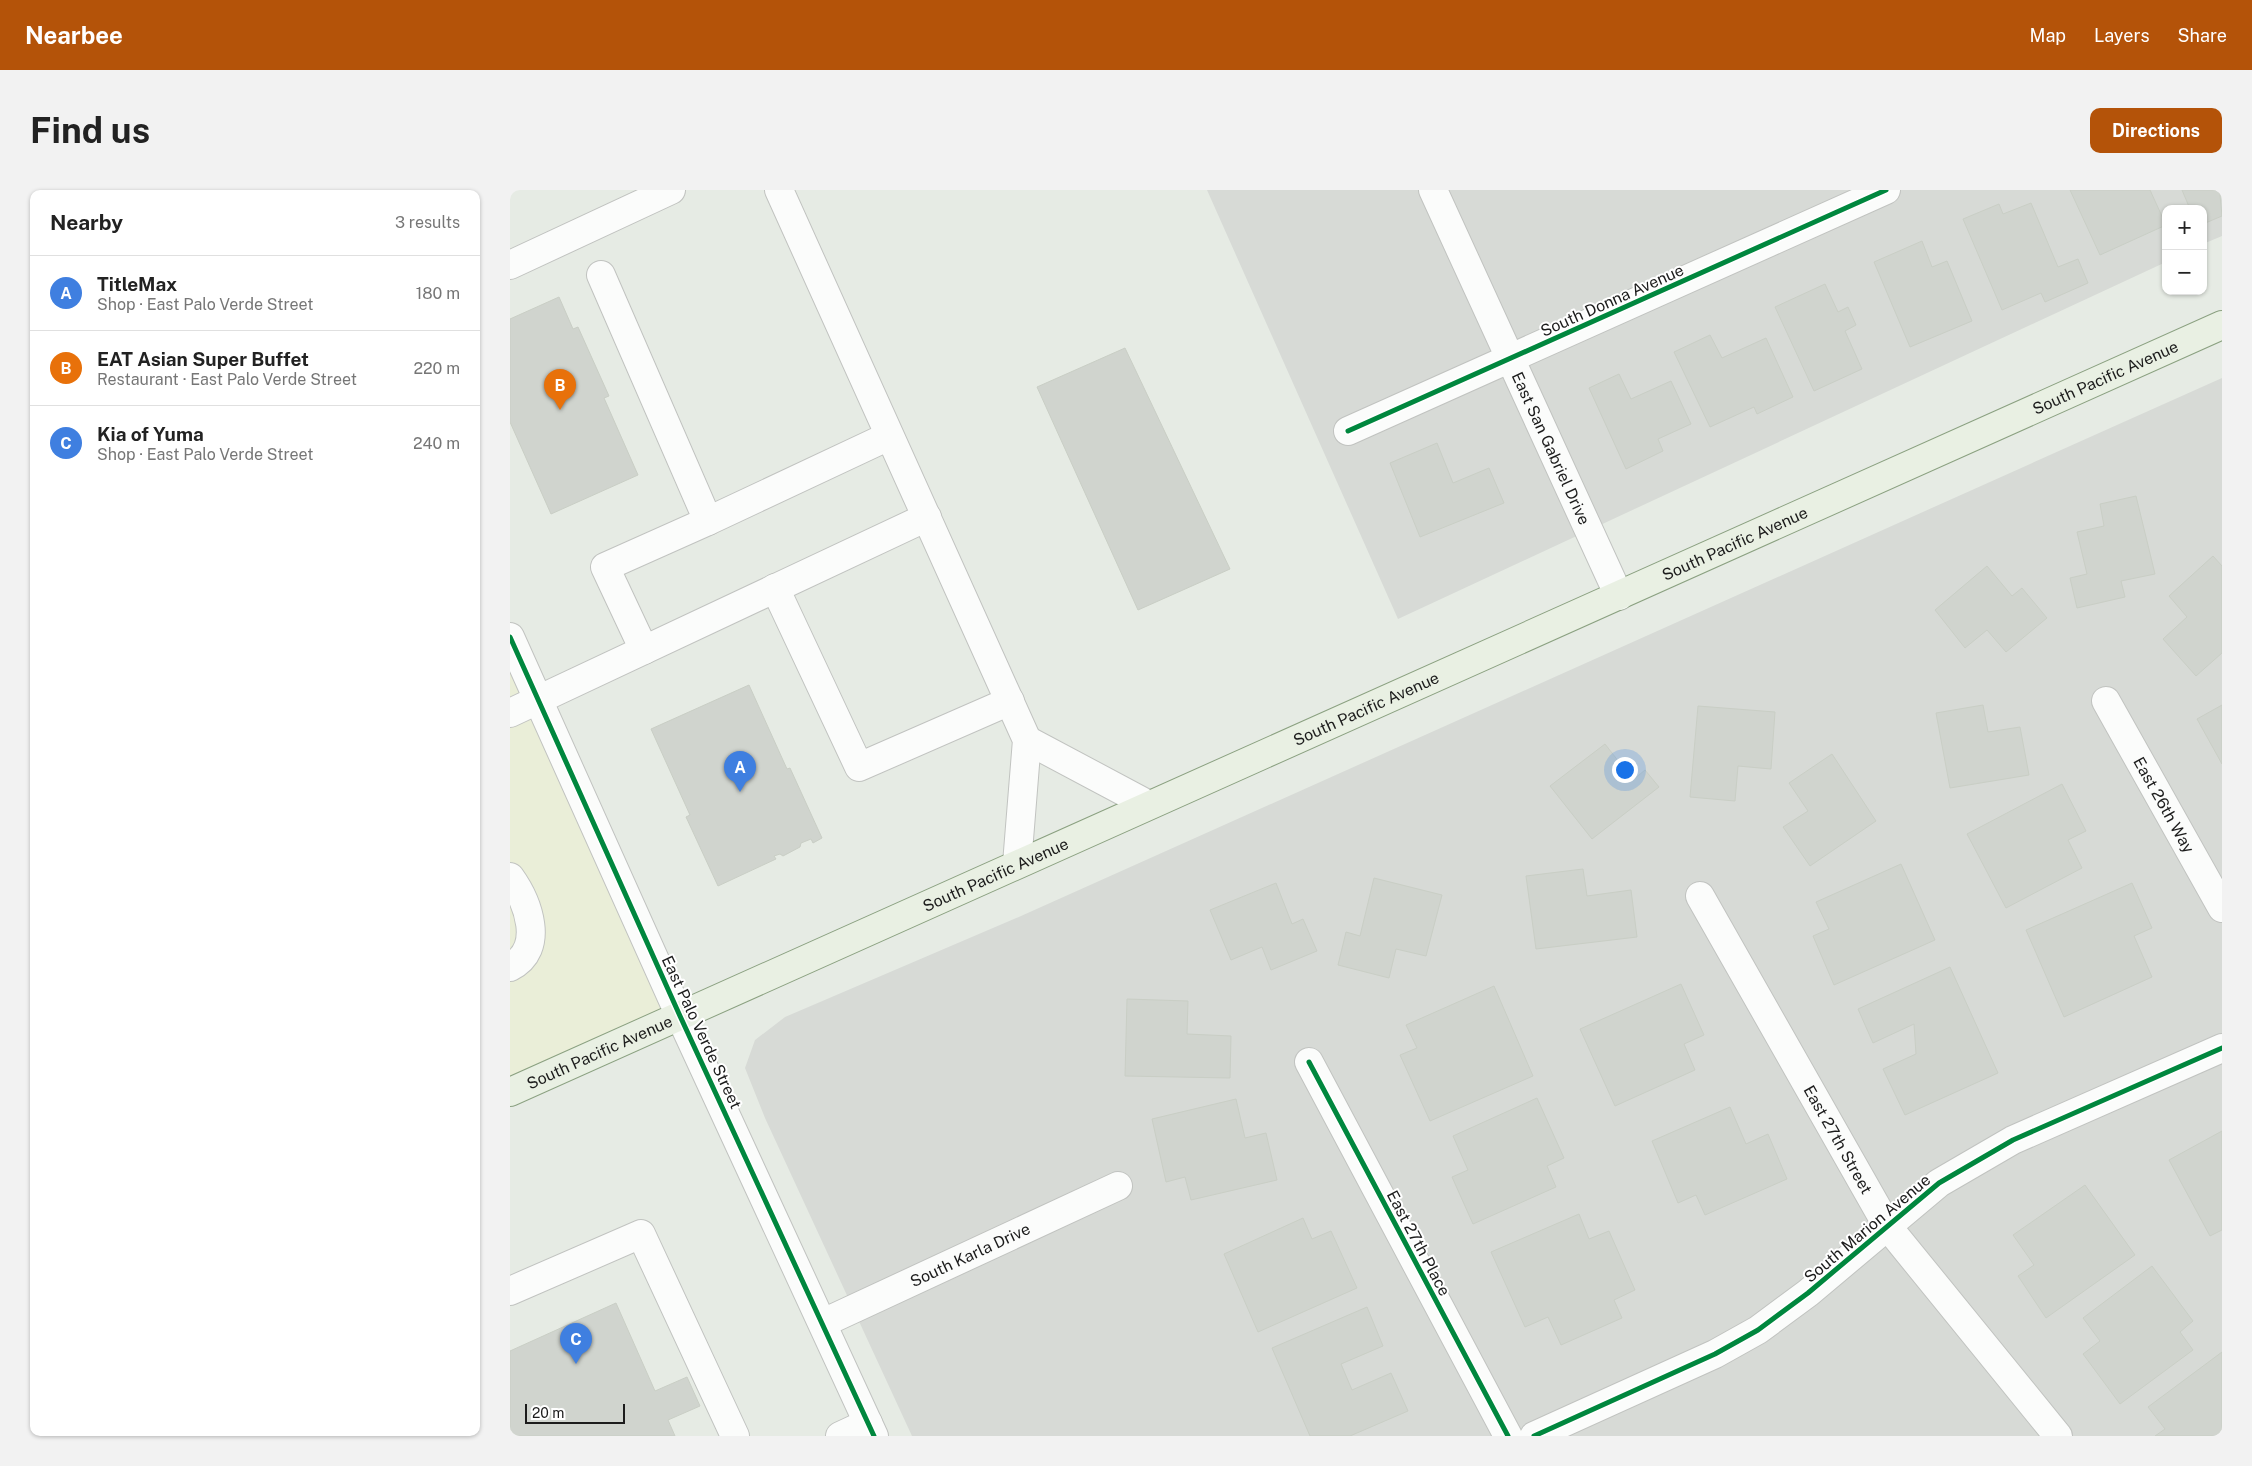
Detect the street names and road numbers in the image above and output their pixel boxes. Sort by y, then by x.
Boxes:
street label: South Donna Avenue [1538,260,1687,341]
street label: South Pacific Avenue [2030,337,2181,419]
street label: East San Gabriel Drive [1508,369,1594,528]
street label: South Pacific Avenue [1659,503,1811,585]
street label: South Pacific Avenue [1290,668,1442,750]
street label: East 26th Way [2129,754,2198,857]
street label: South Pacific Avenue [920,834,1072,916]
street label: East Palo Verde Street [658,953,745,1112]
street label: South Pacific Avenue [524,1011,675,1093]
street label: East 27th Street [1799,1082,1876,1197]
street label: South Marion Avenue [1800,1170,1934,1287]
street label: East 27th Place [1383,1187,1454,1299]
street label: South Karla Drive [907,1219,1033,1291]

